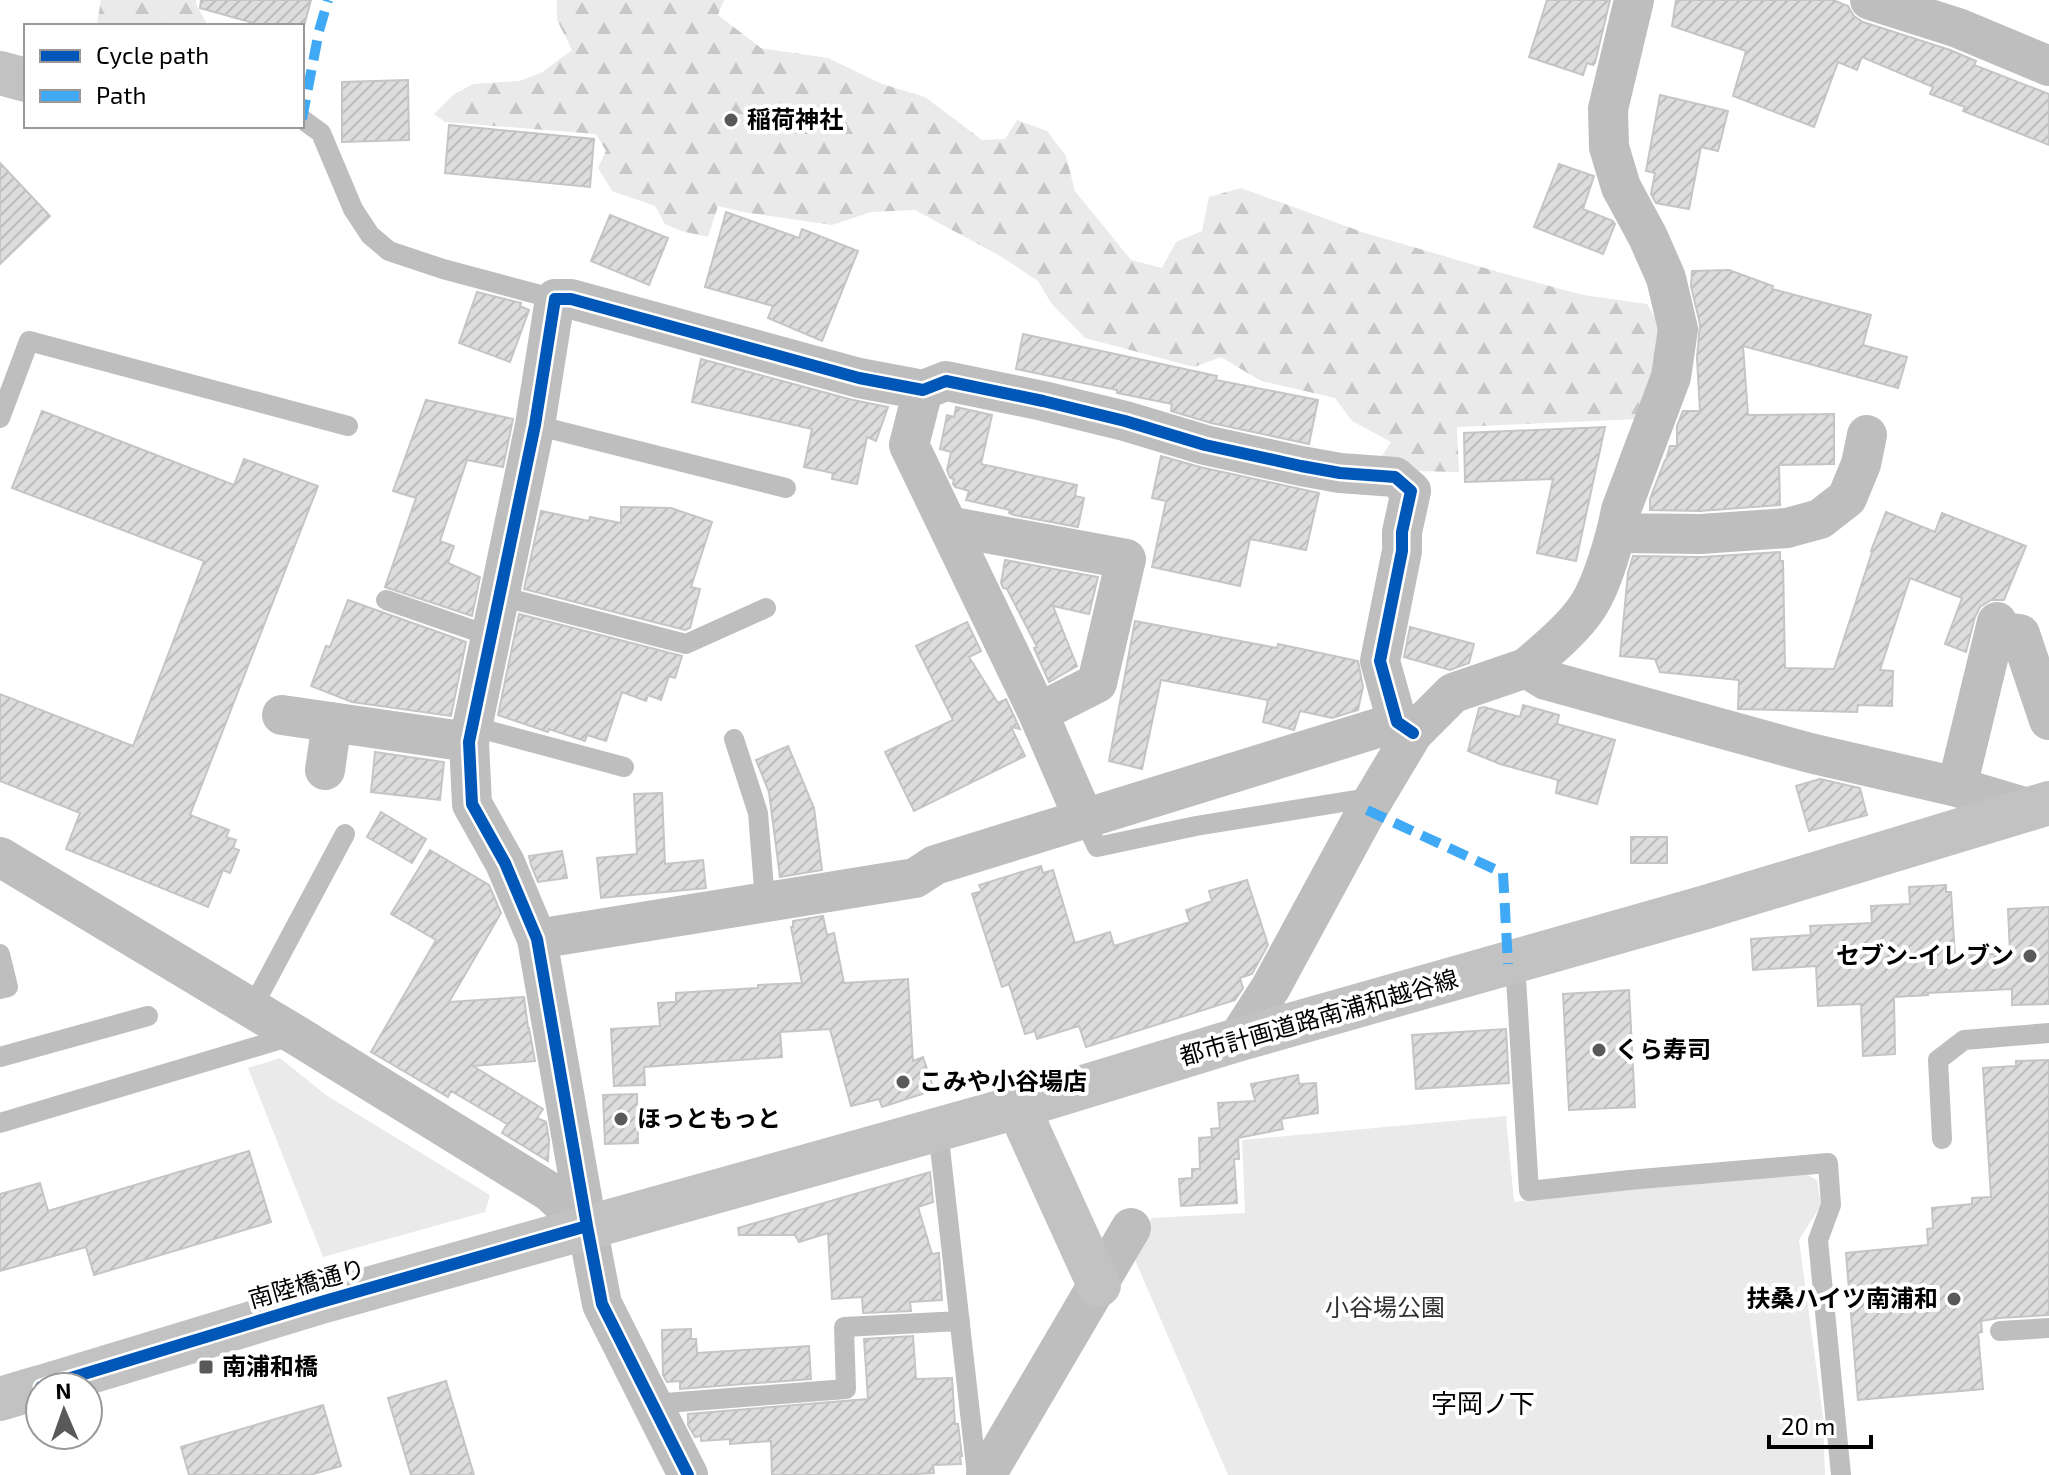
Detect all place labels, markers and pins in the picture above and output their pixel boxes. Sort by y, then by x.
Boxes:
place label: 稲荷神社 [747,104,843,133]
marker: 稲荷神社 [722,111,740,129]
place label: セブン-イレブン [1836,940,2014,969]
marker: セブン-イレブン [2021,947,2039,965]
place label: くら寿司 [1615,1034,1711,1063]
marker: くら寿司 [1590,1041,1608,1059]
place label: こみや小谷場店 [919,1066,1087,1095]
marker: こみや小谷場店 [894,1073,912,1091]
place label: ほっともっと [637,1103,781,1132]
marker: ほっともっと [612,1110,630,1128]
place label: 扶桑ハイツ南浦和 [1746,1283,1938,1312]
marker: 扶桑ハイツ南浦和 [1945,1290,1963,1308]
place label: 南浦和橋 [222,1351,318,1380]
marker: 南浦和橋 [197,1358,215,1376]

